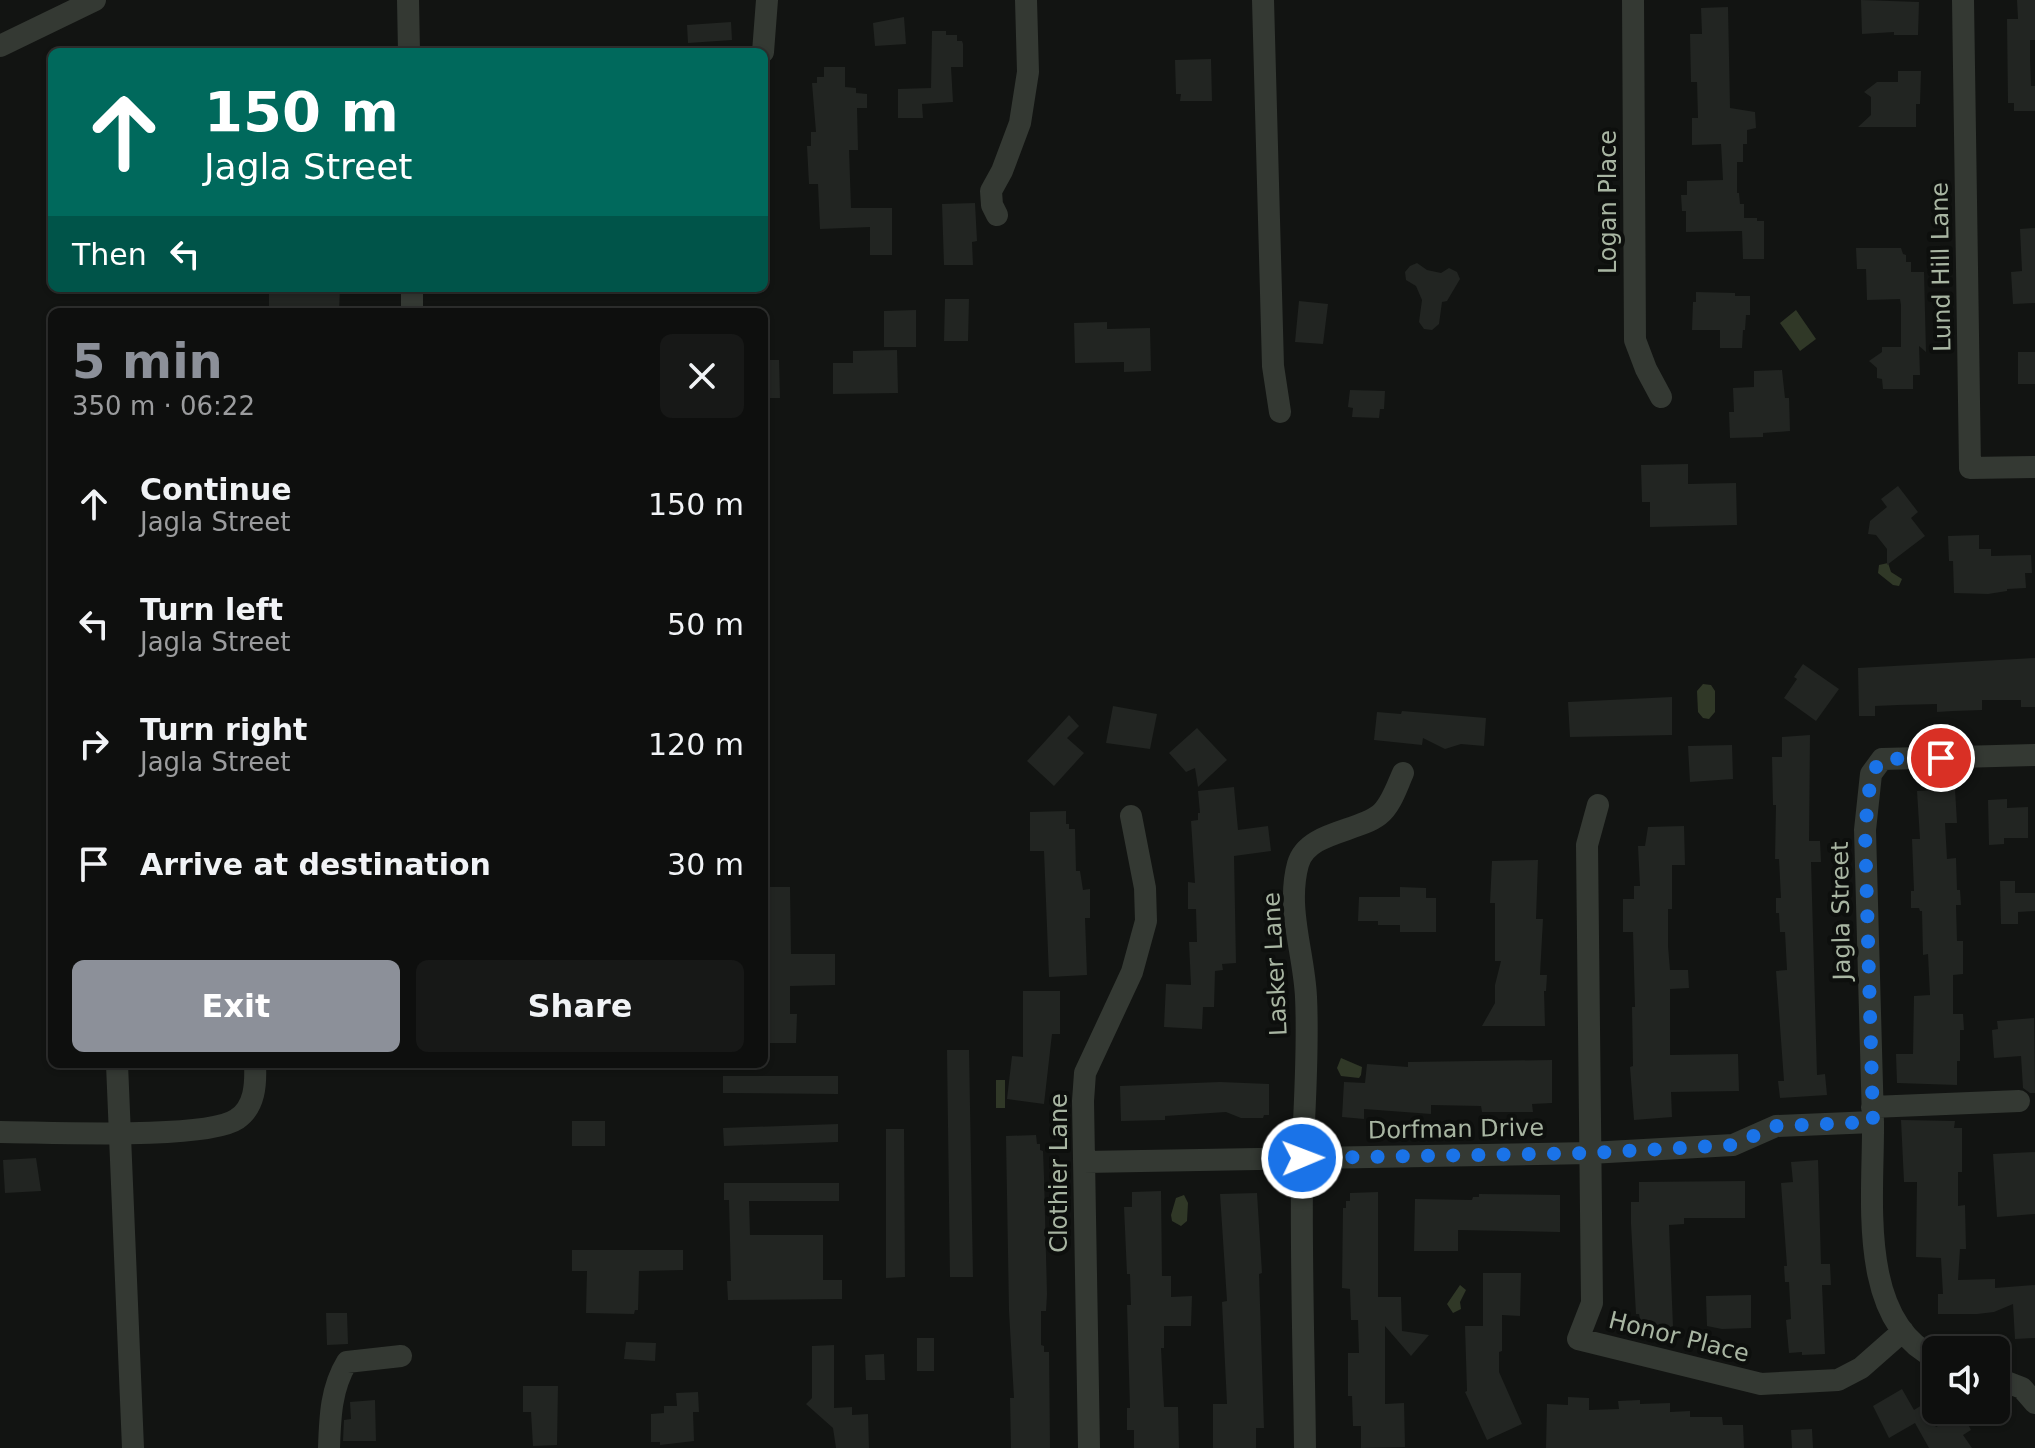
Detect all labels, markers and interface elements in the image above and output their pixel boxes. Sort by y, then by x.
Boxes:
text: 150 m [204,79,399,144]
icon: ahead [72,80,176,184]
street label: Logan Place [1594,130,1622,274]
text: Jagla Street [204,146,412,187]
street label: Lund Hill Lane [1926,182,1956,352]
icon: left [163,232,207,276]
text: Then [72,237,147,272]
text: 5 min [72,333,223,389]
button: close [660,334,744,418]
text: 350 m · 06:22 [72,391,255,421]
text: Continue [140,472,292,507]
icon: ahead [72,482,116,526]
text: 150 m [648,487,744,522]
text: Jagla Street [140,507,291,537]
text: Turn left [140,592,283,627]
icon: left [72,602,116,646]
text: 50 m [667,607,744,642]
text: Jagla Street [140,627,291,657]
text: Turn right [140,712,307,747]
icon: right [72,722,116,766]
pin [1907,724,1975,792]
text: 120 m [648,727,744,762]
icon: arrive [1919,736,1963,780]
text: Jagla Street [140,747,291,777]
street label: Jagla Street [1826,841,1856,983]
icon: arrive [72,842,116,886]
text: Arrive at destination [140,847,491,882]
text: 30 m [667,847,744,882]
street label: Lasker Lane [1257,891,1293,1037]
button: Exit [72,960,400,1052]
button: Share [416,960,744,1052]
street label: Clothier Lane [1045,1093,1073,1253]
street label: Dorfman Drive [1368,1113,1544,1145]
position arrow [1260,1116,1344,1200]
street label: Honor Place [1606,1306,1752,1368]
map controls [1922,1336,2010,1424]
button: sound [1922,1336,2010,1424]

